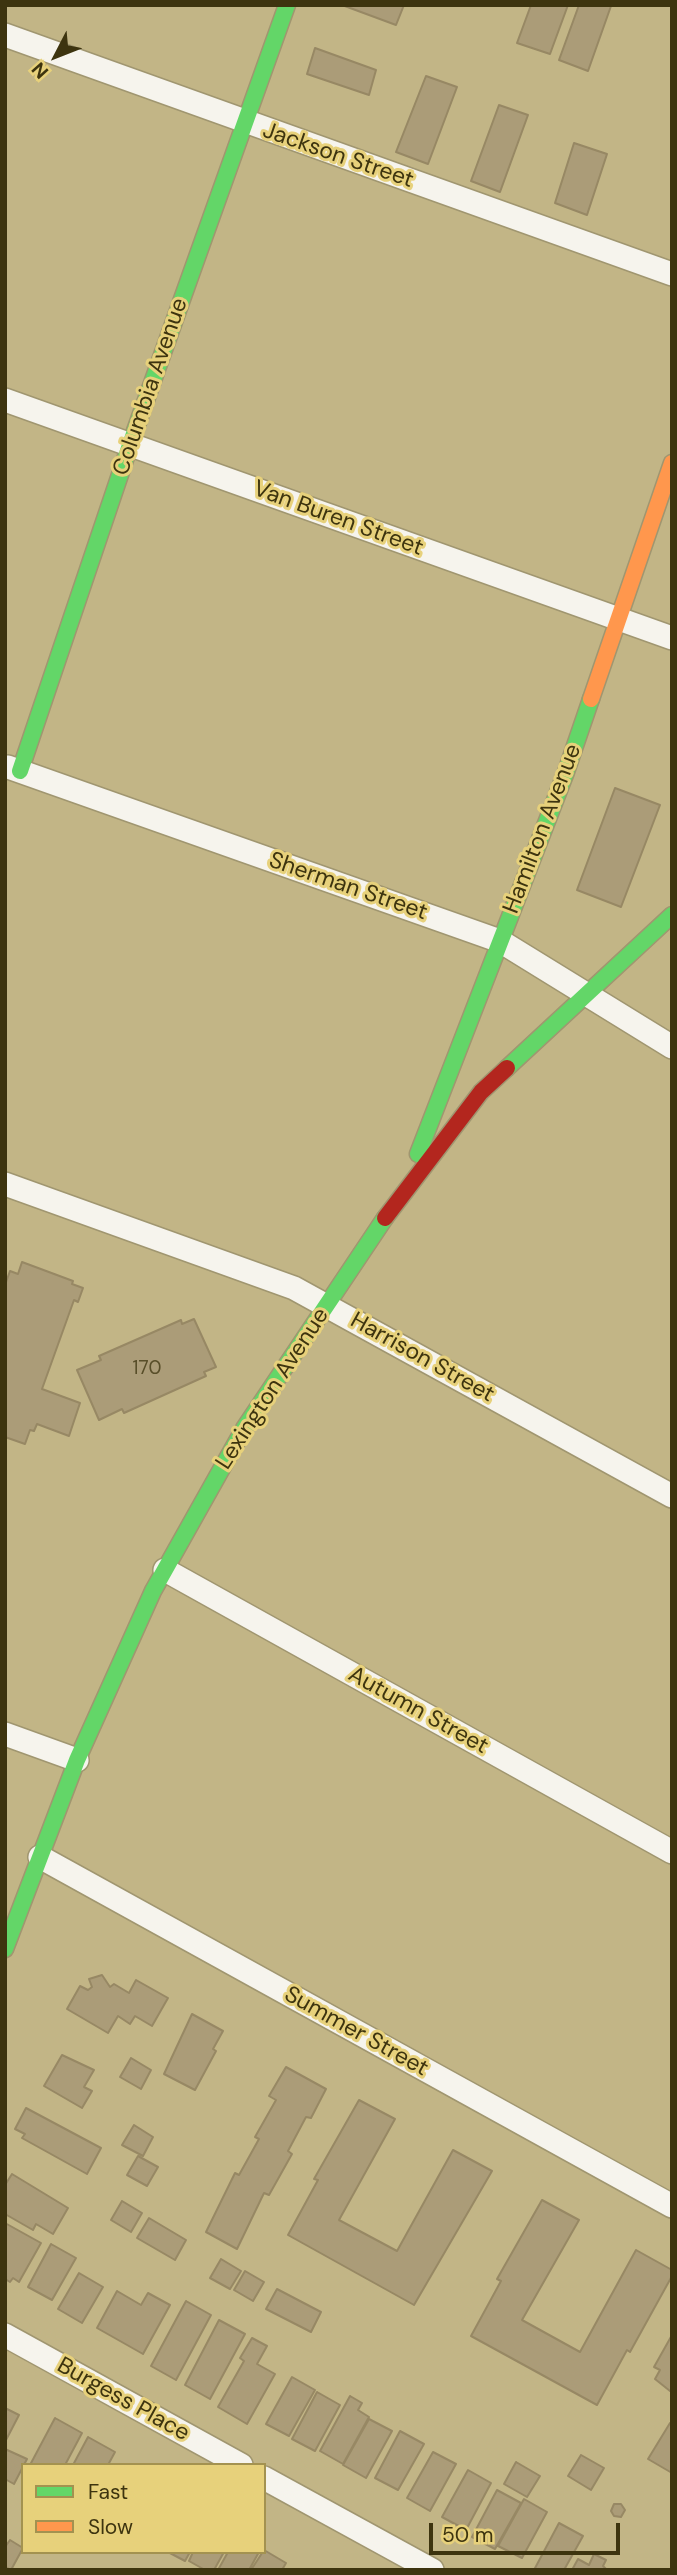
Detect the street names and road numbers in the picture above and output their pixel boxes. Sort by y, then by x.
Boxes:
street label: Jackson Street [259,117,417,195]
street label: Columbia Avenue [108,295,194,479]
street label: Van Buren Street [249,475,427,563]
street label: Hamilton Avenue [498,740,588,918]
street label: Sherman Street [265,847,431,927]
street label: Lexington Avenue [211,1303,335,1475]
street label: Harrison Street [345,1307,499,1409]
street label: Autumn Street [343,1661,493,1761]
street label: Summer Street [279,1981,433,2083]
street label: Burgess Place [52,2352,194,2448]

